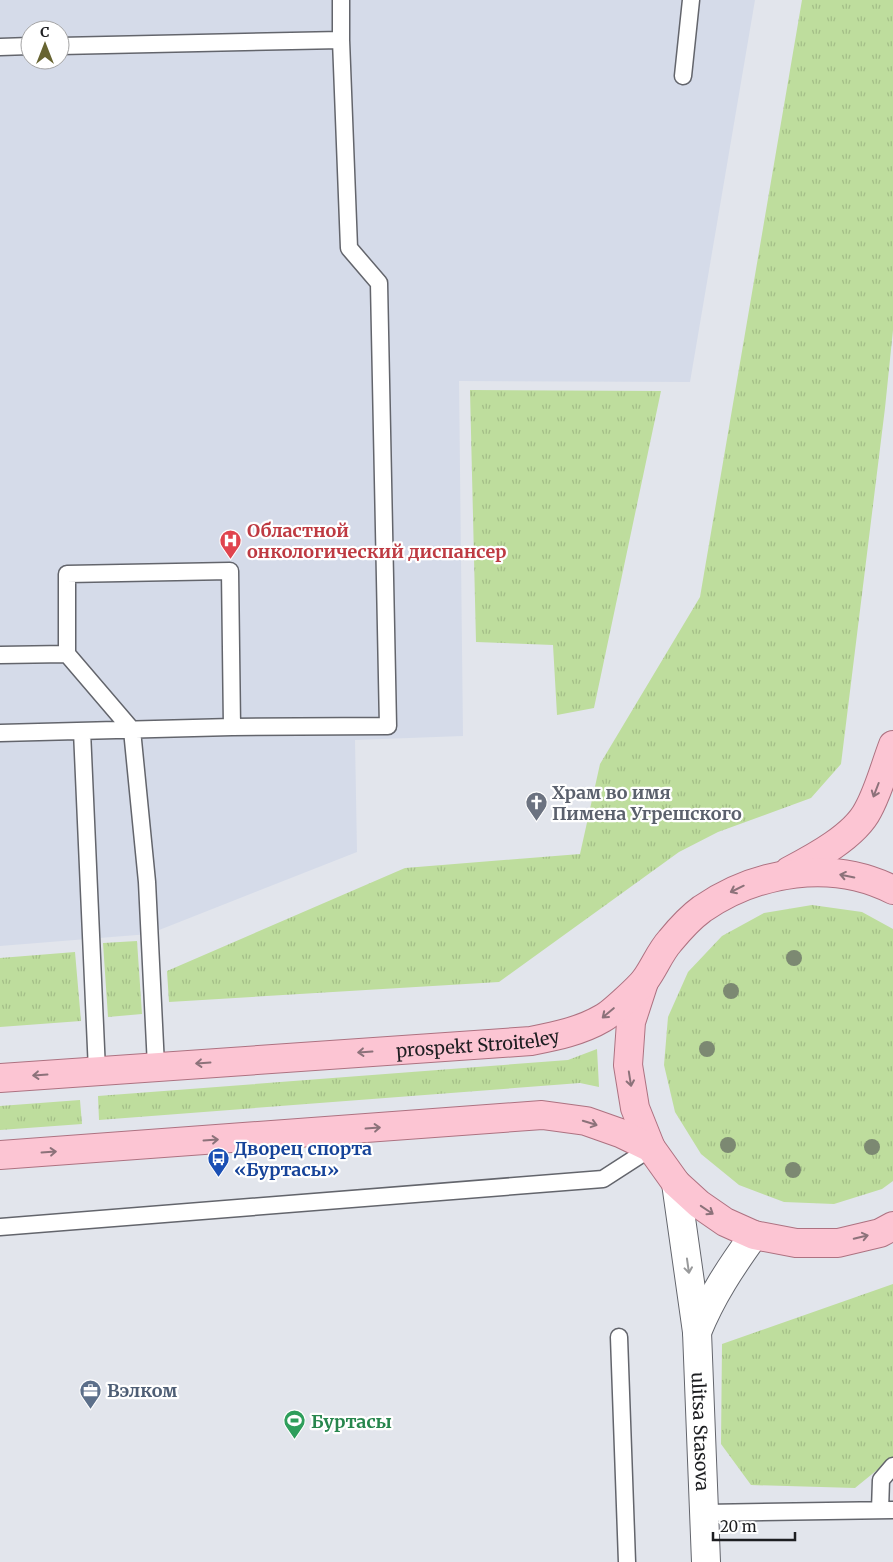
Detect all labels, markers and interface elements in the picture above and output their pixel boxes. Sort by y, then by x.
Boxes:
north arrow [20,20,70,70]
text: С [40,23,50,41]
place label: Областной онкологический диспансер [247,519,506,563]
hospital icon: Областной онкологический диспансер [219,528,243,559]
place label: Храм во имя Пимена Угрешского [552,781,742,825]
one-way arrow [871,782,880,797]
church icon: Храм во имя Пимена Угрешского [524,790,548,821]
one-way arrow [839,871,855,880]
one-way arrow [730,885,745,895]
one-way arrow [602,1008,615,1019]
street label: prospekt Stroiteley [395,1024,562,1062]
one-way arrow [357,1048,373,1057]
one-way arrow [195,1058,211,1068]
one-way arrow [33,1070,49,1080]
one-way arrow [625,1071,635,1087]
one-way arrow [581,1118,597,1128]
one-way arrow [364,1123,380,1132]
one-way arrow [202,1135,218,1144]
place label: Дворец спорта «Буртасы» [234,1137,372,1181]
bus stop icon: Дворец спорта «Буртасы» [206,1146,230,1177]
one-way arrow [40,1147,56,1156]
one-way arrow [700,1204,714,1215]
one-way arrow [853,1232,869,1241]
one-way arrow [683,1258,693,1274]
street label: ulitsa Stasova [687,1372,715,1492]
office icon: Вэлком [79,1378,103,1409]
place label: Вэлком [107,1379,177,1402]
sports icon: Буртасы [283,1409,307,1440]
place label: Буртасы [311,1410,392,1433]
scale bar [713,1510,796,1542]
text: 20 m [720,1517,757,1536]

